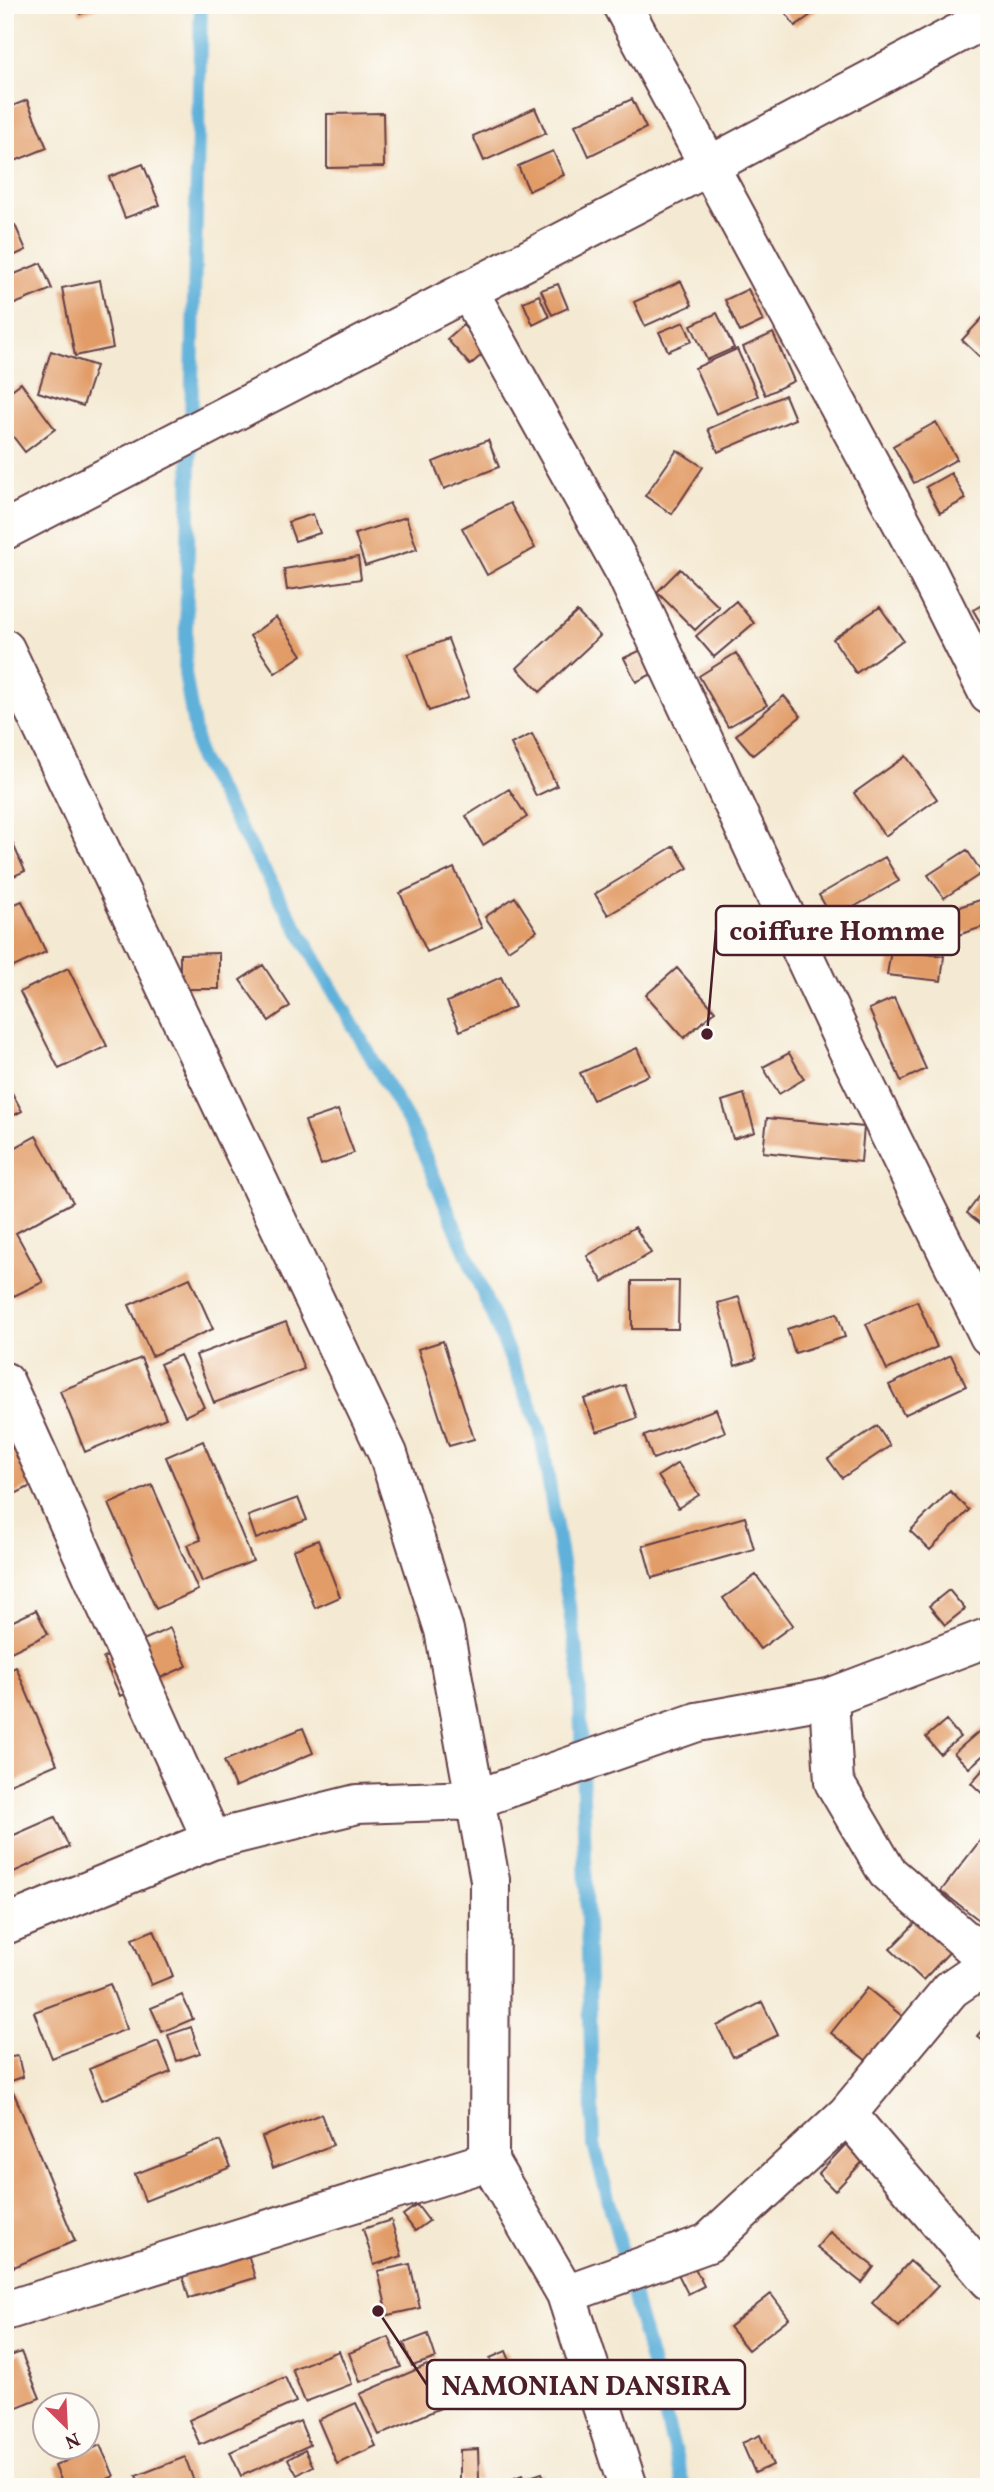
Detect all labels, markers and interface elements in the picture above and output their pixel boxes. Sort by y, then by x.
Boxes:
callout: coiffure Homme [716,906,959,955]
text: coiffure Homme [729,913,945,952]
callout: NAMONIAN DANSIRA [427,2360,745,2409]
text: NAMONIAN DANSIRA [441,2368,731,2407]
north arrow [32,2390,102,2460]
text: N [60,2425,84,2454]

